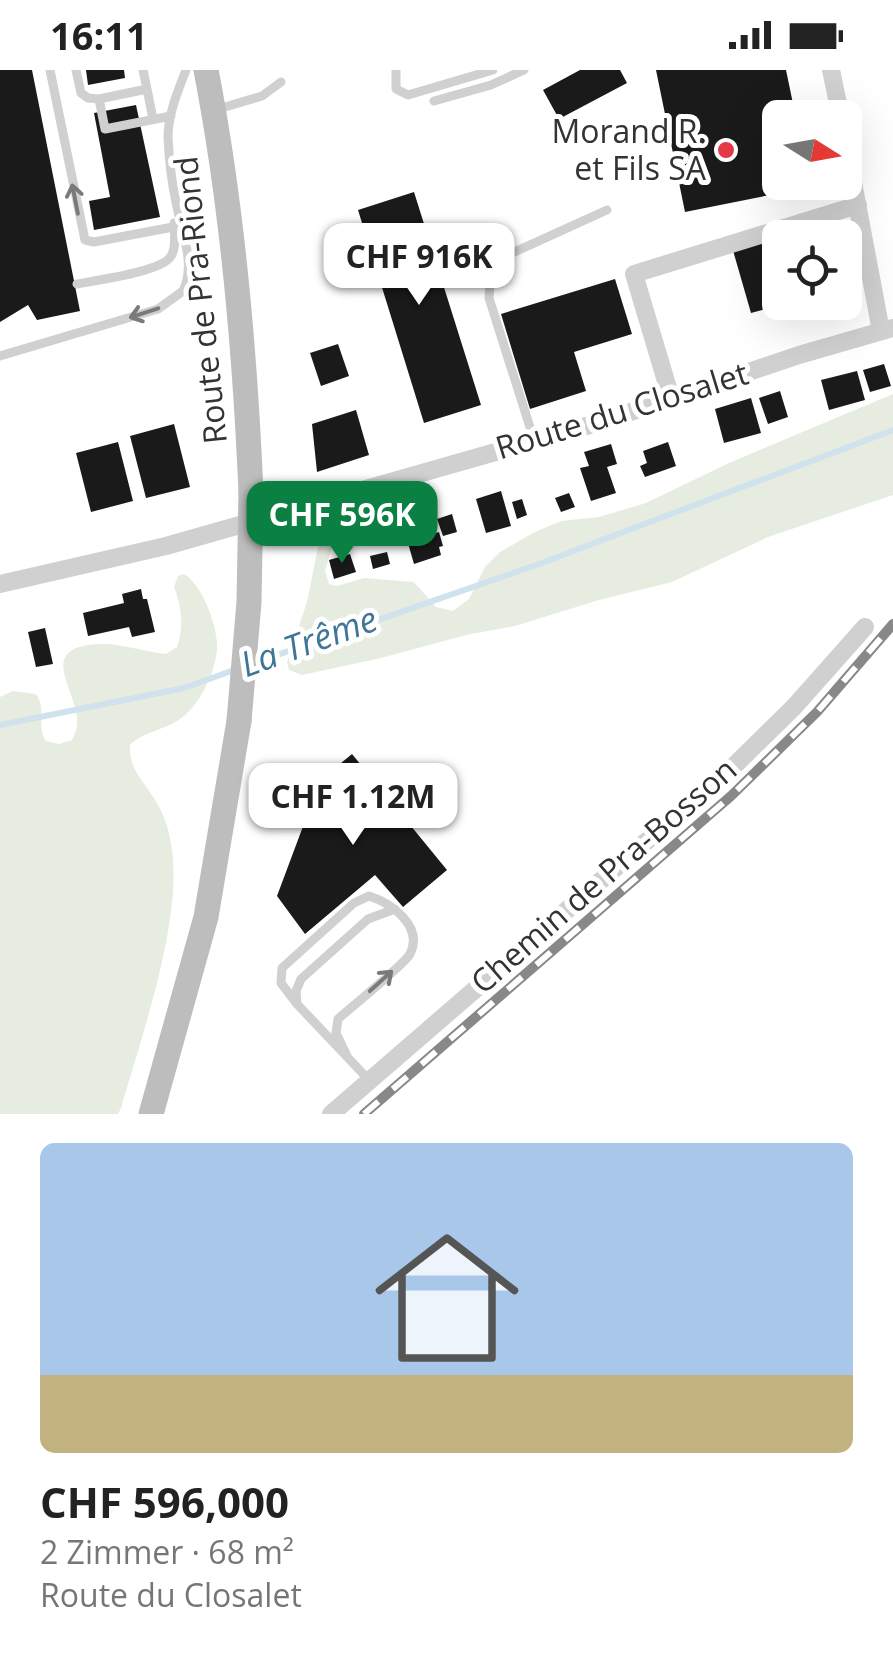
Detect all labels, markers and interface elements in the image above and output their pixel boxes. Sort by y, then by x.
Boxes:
text: 16:11 [50,9,148,61]
north arrow [762,100,862,200]
map controls [762,100,862,320]
place label: Morand R. et Fils SA [551,109,707,189]
marker: Morand R. et Fils SA [715,139,737,161]
street label: Route de Pra-Riond [163,154,236,446]
one-way arrow [65,184,84,216]
button: locate [762,220,862,320]
pin: CHF 916K [316,223,522,308]
text: CHF 916K [346,234,492,277]
one-way arrow [129,306,160,324]
street label: Route du Closalet [490,351,753,468]
pin: CHF 596K [239,481,445,566]
text: CHF 596K [269,492,415,535]
water label: La Trême [234,594,383,687]
street label: Chemin de Pra-Bosson [461,747,745,1002]
pin: CHF 1.12M [239,763,467,848]
text: CHF 1.12M [271,774,435,817]
one-way arrow [368,969,393,992]
icon: home [357,1208,537,1388]
text: CHF 596,000 [40,1473,289,1530]
text: 2 Zimmer · 68 m² [40,1530,294,1573]
text: Route du Closalet [40,1573,302,1616]

